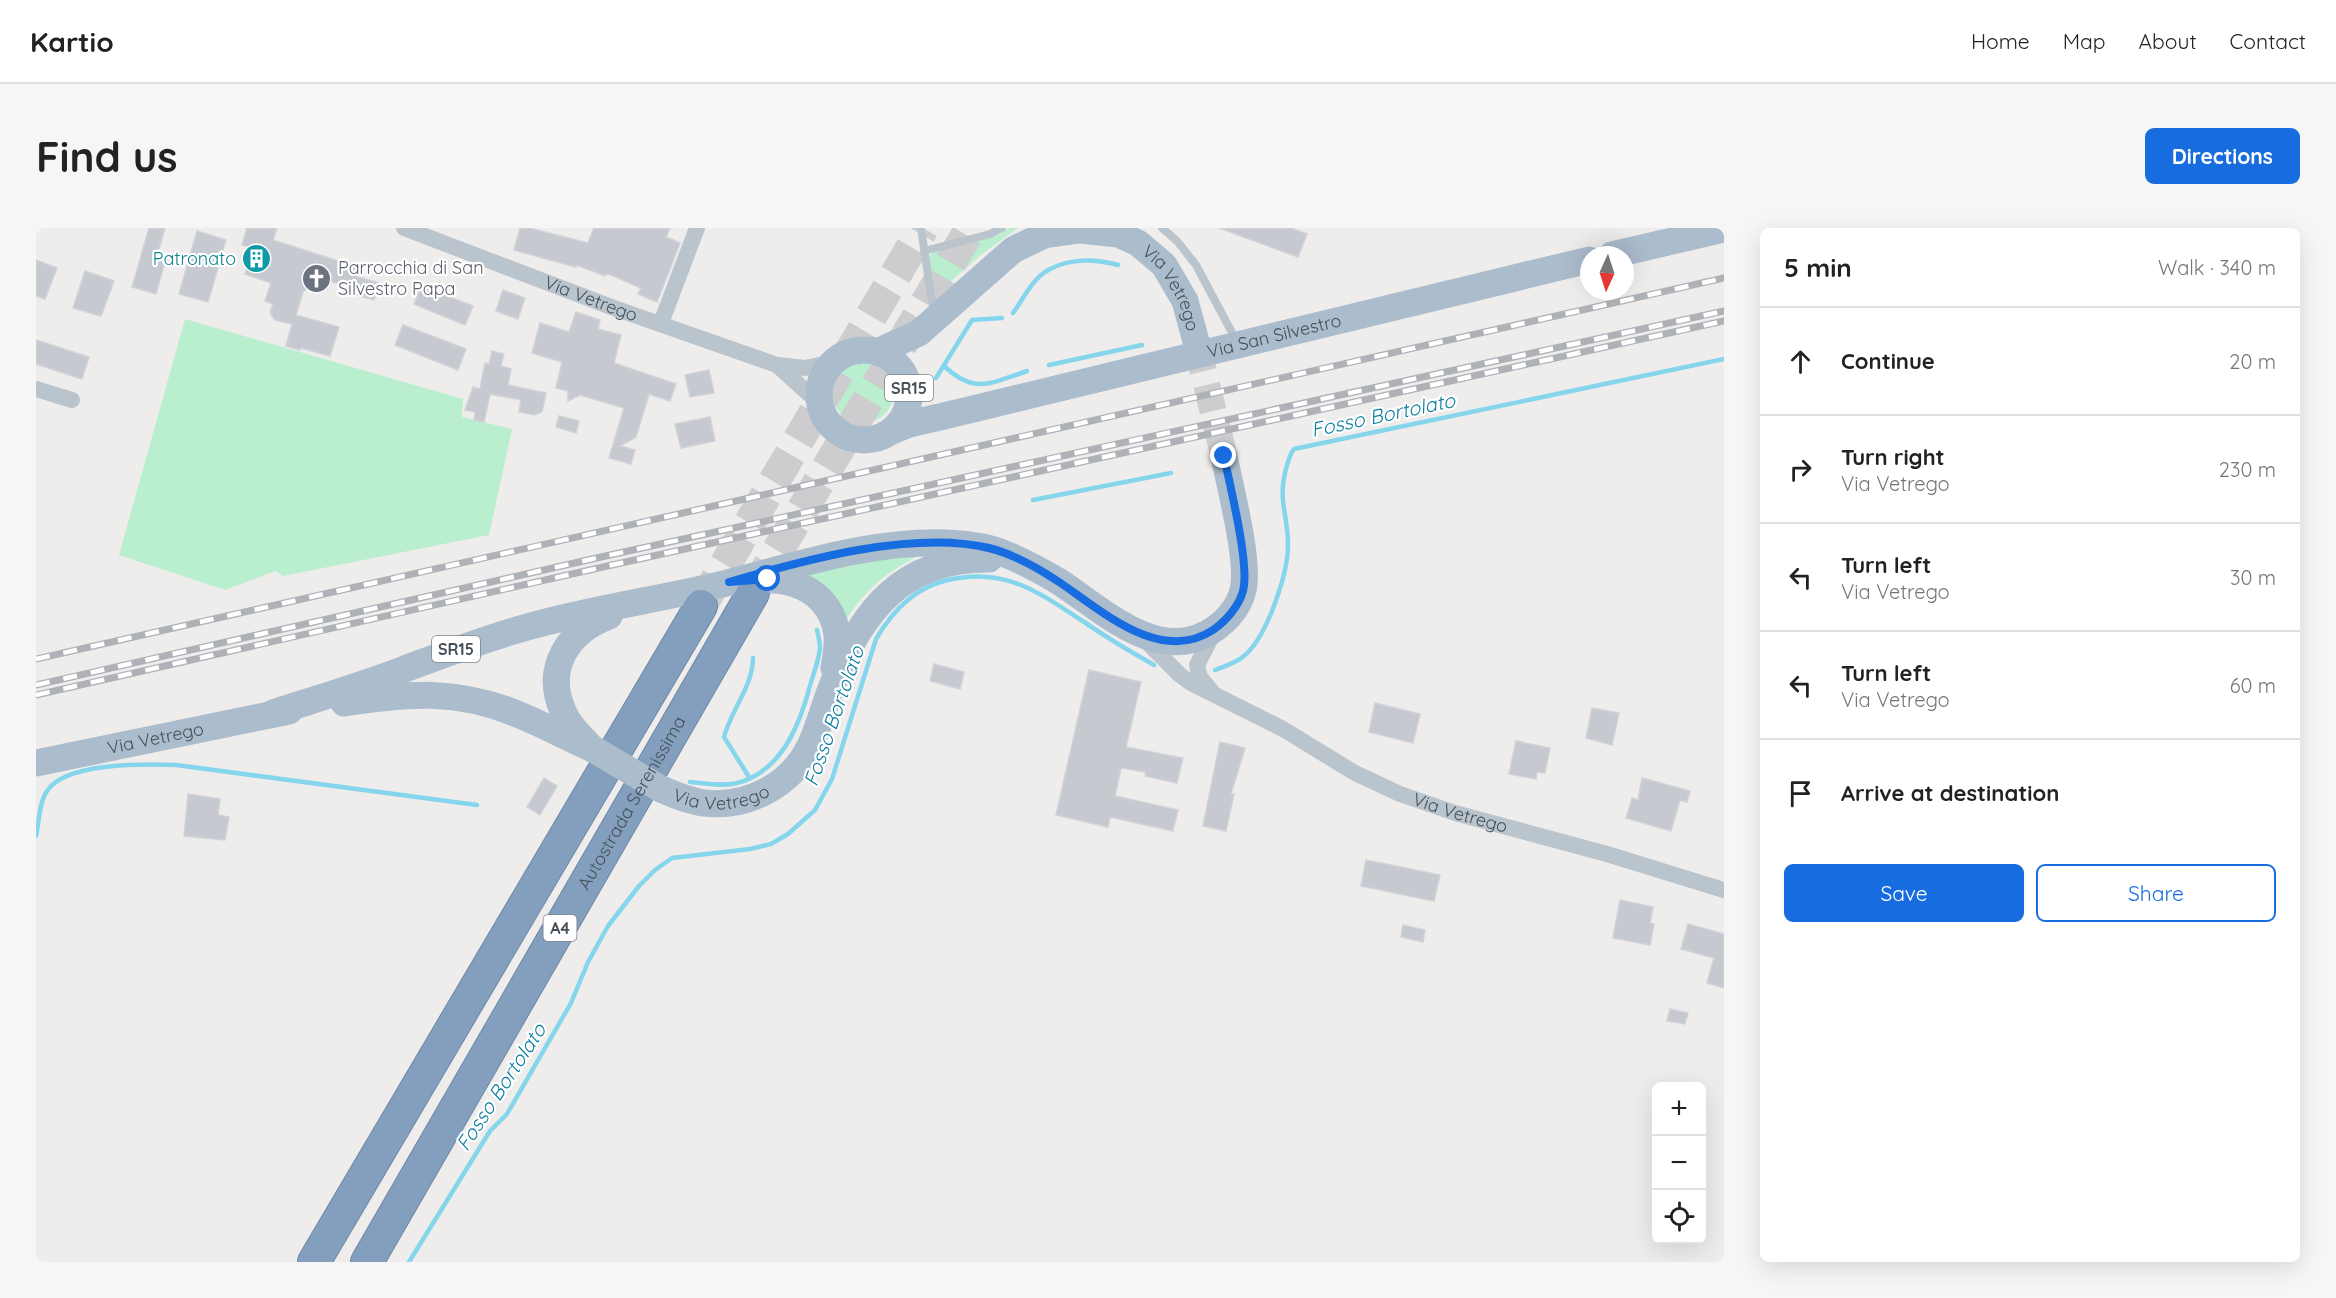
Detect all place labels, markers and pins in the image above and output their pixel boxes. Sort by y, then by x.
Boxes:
building icon: Patronato [241,243,273,275]
place label: Patronato [153,247,236,270]
place label: Parrocchia di San Silvestro Papa [338,256,484,300]
church icon: Parrocchia di San Silvestro Papa [301,262,333,294]

